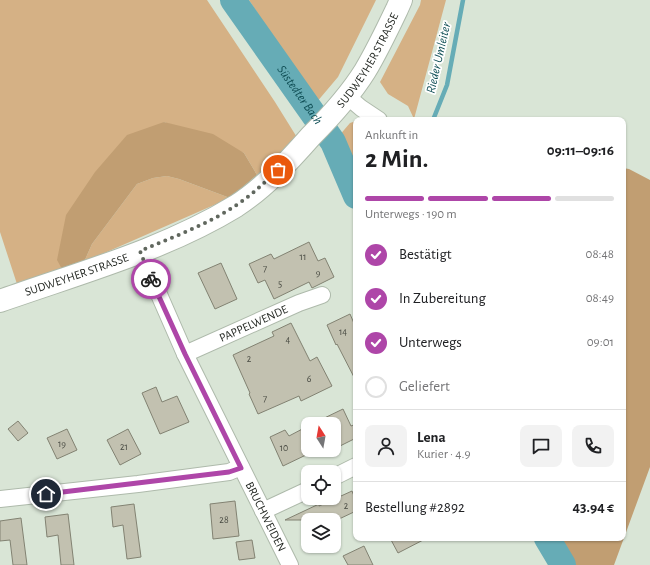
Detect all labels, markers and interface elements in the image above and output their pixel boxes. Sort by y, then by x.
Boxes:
street label: SUDWEYHER STRASSE [334,11,400,110]
water label: Rieder Umleiter [425,20,454,95]
water label: Süstedter Bach [275,63,325,127]
text: Ankunft in [365,129,418,142]
text: 09:11–09:16 [547,143,614,158]
text: 2 Min. [365,146,428,172]
pin [261,153,295,187]
icon: bag [267,159,289,181]
text: Unterwegs · 190 m [365,208,457,221]
icon: check [365,244,387,266]
text: Bestätigt [399,247,452,262]
text: 08:48 [586,248,614,261]
street label: SUDWEYHER STRASSE [23,251,130,298]
house number: 11 [300,252,306,262]
courier [131,259,171,299]
house number: 7 [263,264,267,274]
icon: bike [140,268,162,290]
house number: 9 [316,268,321,278]
house number: 5 [278,279,282,289]
icon: check [365,288,387,310]
text: In Zubereitung [399,291,486,306]
text: 08:49 [586,292,614,305]
street label: PAPPELWENDE [217,303,290,344]
house number: 14 [339,327,347,337]
icon: check [365,332,387,354]
house number: 4 [286,335,291,345]
text: Unterwegs [399,335,462,350]
text: 09:01 [587,336,614,349]
house number: 2 [247,354,252,364]
house number: 6 [307,374,312,384]
text: Geliefert [399,379,450,394]
house number: 7 [263,394,267,404]
north arrow [301,417,341,457]
map controls [301,417,341,553]
button: person [365,425,407,467]
button: chat [520,425,562,467]
button: phone [572,425,614,467]
text: Lena [417,430,446,445]
house number: 19 [58,439,66,449]
house number: 21 [120,442,128,452]
house number: 10 [280,443,288,453]
text: Kurier · 4.9 [417,448,471,461]
button: locate [301,465,341,505]
pin [29,477,63,511]
street label: BRUCHWEIDEN [244,480,288,553]
icon: home [35,483,57,505]
text: Bestellung #2892 [365,500,465,515]
text: 43.94 € [572,500,614,515]
house number: 2 [344,501,349,511]
button: layers [301,513,341,553]
house number: 28 [219,515,229,525]

